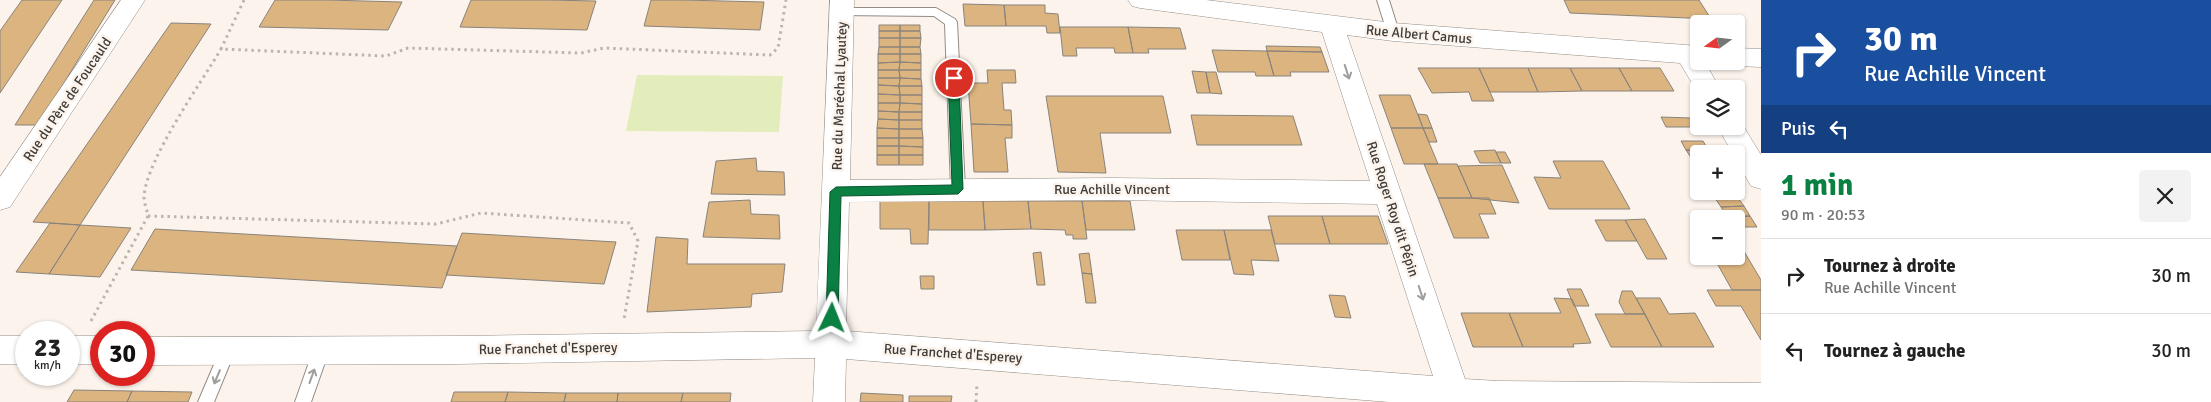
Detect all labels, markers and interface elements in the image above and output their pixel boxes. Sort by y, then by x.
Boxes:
north arrow [1690,15,1745,70]
map controls [1690,15,1745,265]
text: 30 m [1864,17,1938,60]
icon: right [1781,20,1846,85]
street label: Rue du Maréchal Lyautey [828,21,851,171]
street label: Rue Albert Camus [1365,21,1473,48]
street label: Rue du Père de Foucauld [20,34,115,164]
pin [933,57,975,99]
text: Rue Achille Vincent [1864,60,2046,87]
icon: arrive [940,64,968,92]
one-way arrow [1343,64,1353,80]
button: layers [1690,80,1745,135]
icon: left [1825,115,1853,143]
text: Puis [1781,117,1815,141]
street label: Rue Roger Roy dit Pépin [1363,139,1422,279]
button: + [1690,145,1745,200]
text: 1 min [1781,167,1853,204]
button: close [2139,170,2191,222]
street label: Rue Achille Vincent [1054,181,1170,198]
text: 90 m · 20:53 [1781,205,1865,225]
button: − [1690,210,1745,265]
text: Tournez à droite [1824,254,1956,278]
icon: right [1781,262,1809,290]
text: 30 m [2151,264,2191,288]
text: Rue Achille Vincent [1824,278,1956,298]
one-way arrow [1416,284,1426,300]
position arrow [805,291,857,343]
speed limit sign: 30 [90,321,155,386]
text: 23 [34,332,61,363]
icon: left [1781,337,1809,365]
street label: Rue Franchet d'Esperey [478,339,618,358]
text: Tournez à gauche [1824,339,1965,363]
text: 30 m [2151,339,2191,363]
street label: Rue Franchet d'Esperey [883,340,1023,367]
text: km/h [34,358,61,373]
one-way arrow [211,369,221,384]
one-way arrow [308,369,317,385]

